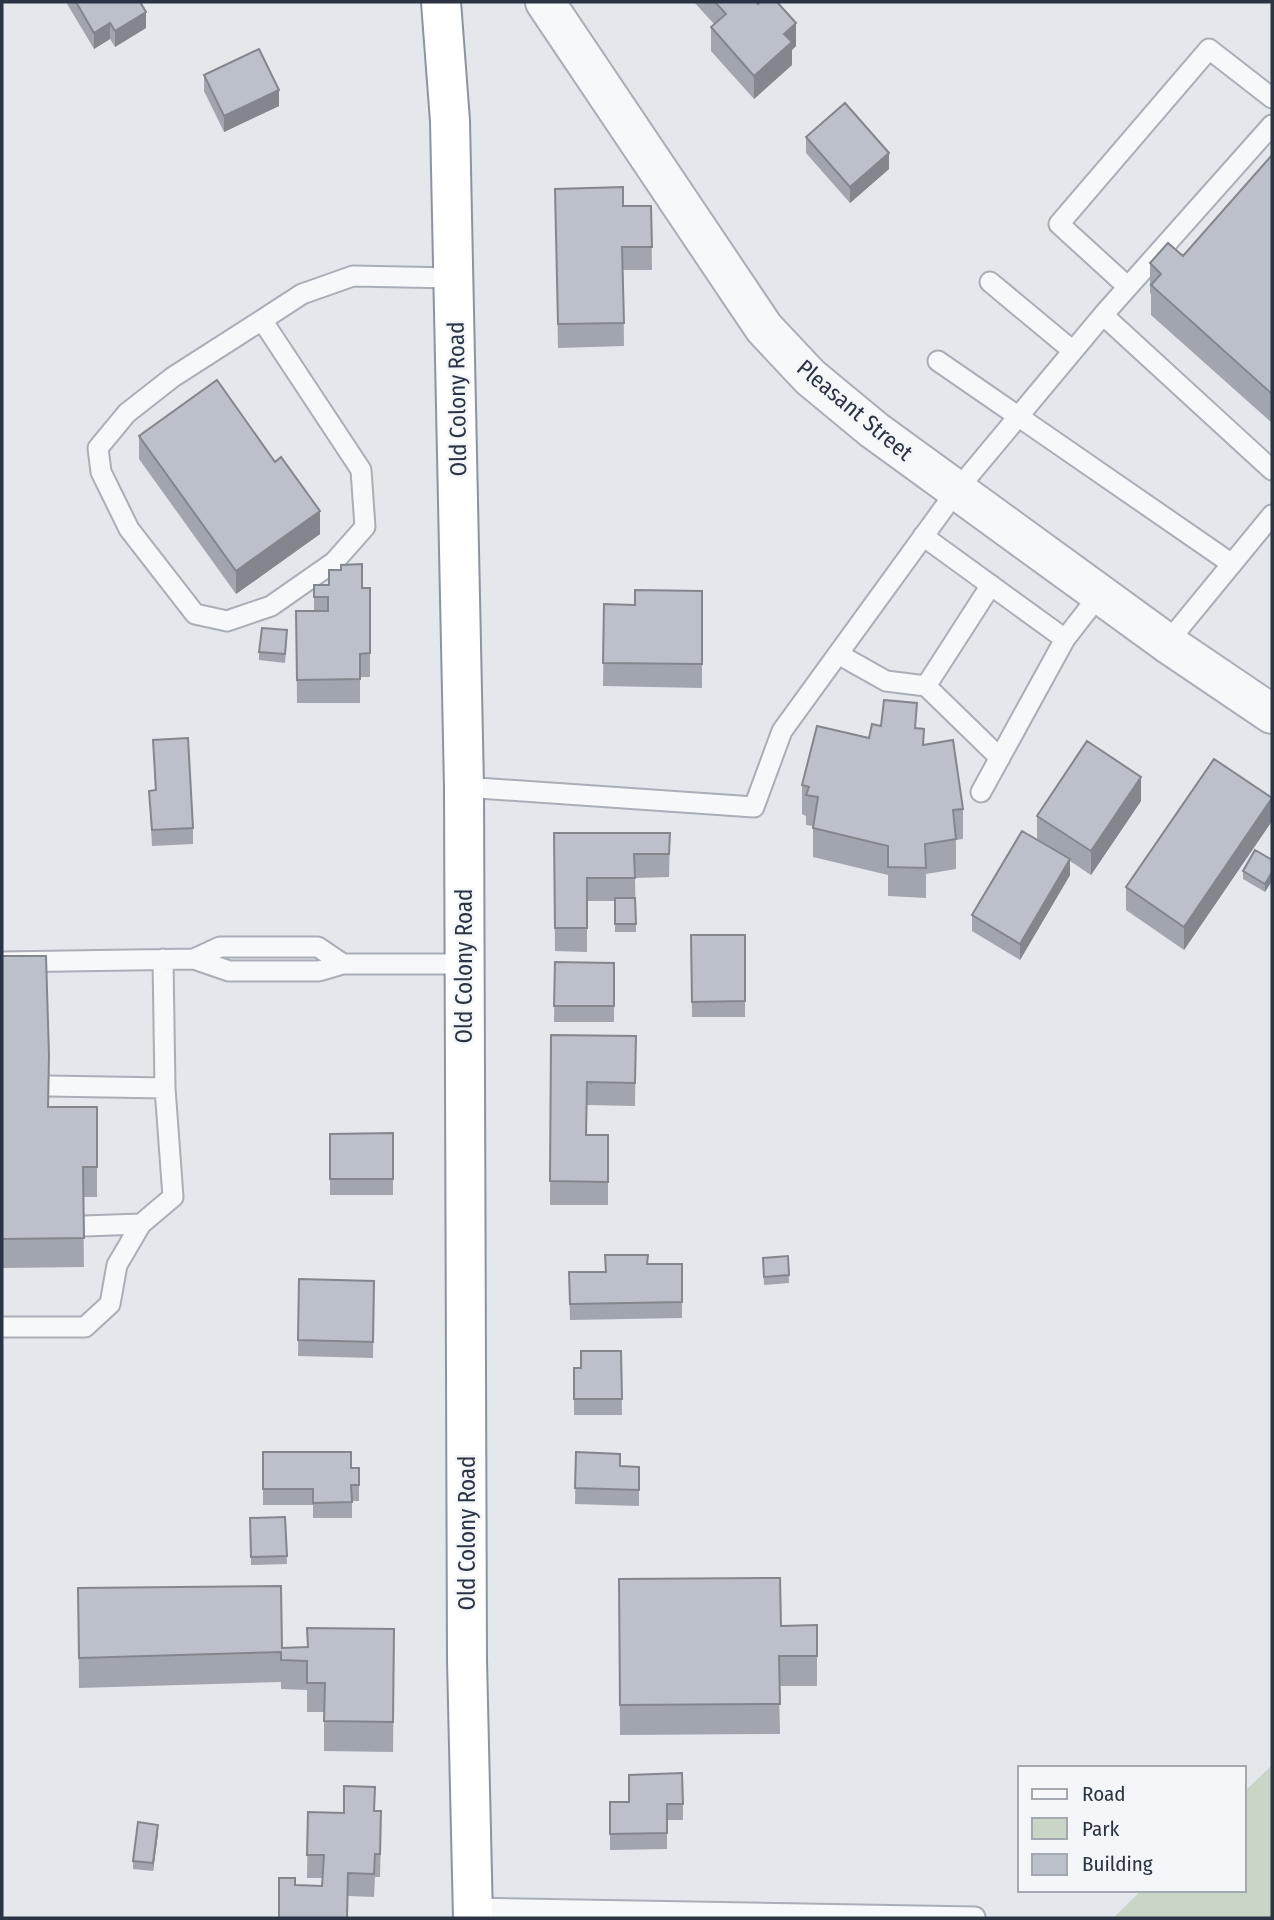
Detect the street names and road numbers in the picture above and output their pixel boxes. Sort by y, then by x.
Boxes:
street label: Old Colony Road [442,321,472,477]
street label: Pleasant Street [791,353,919,467]
street label: Old Colony Road [450,889,478,1043]
street label: Old Colony Road [453,1456,481,1610]

